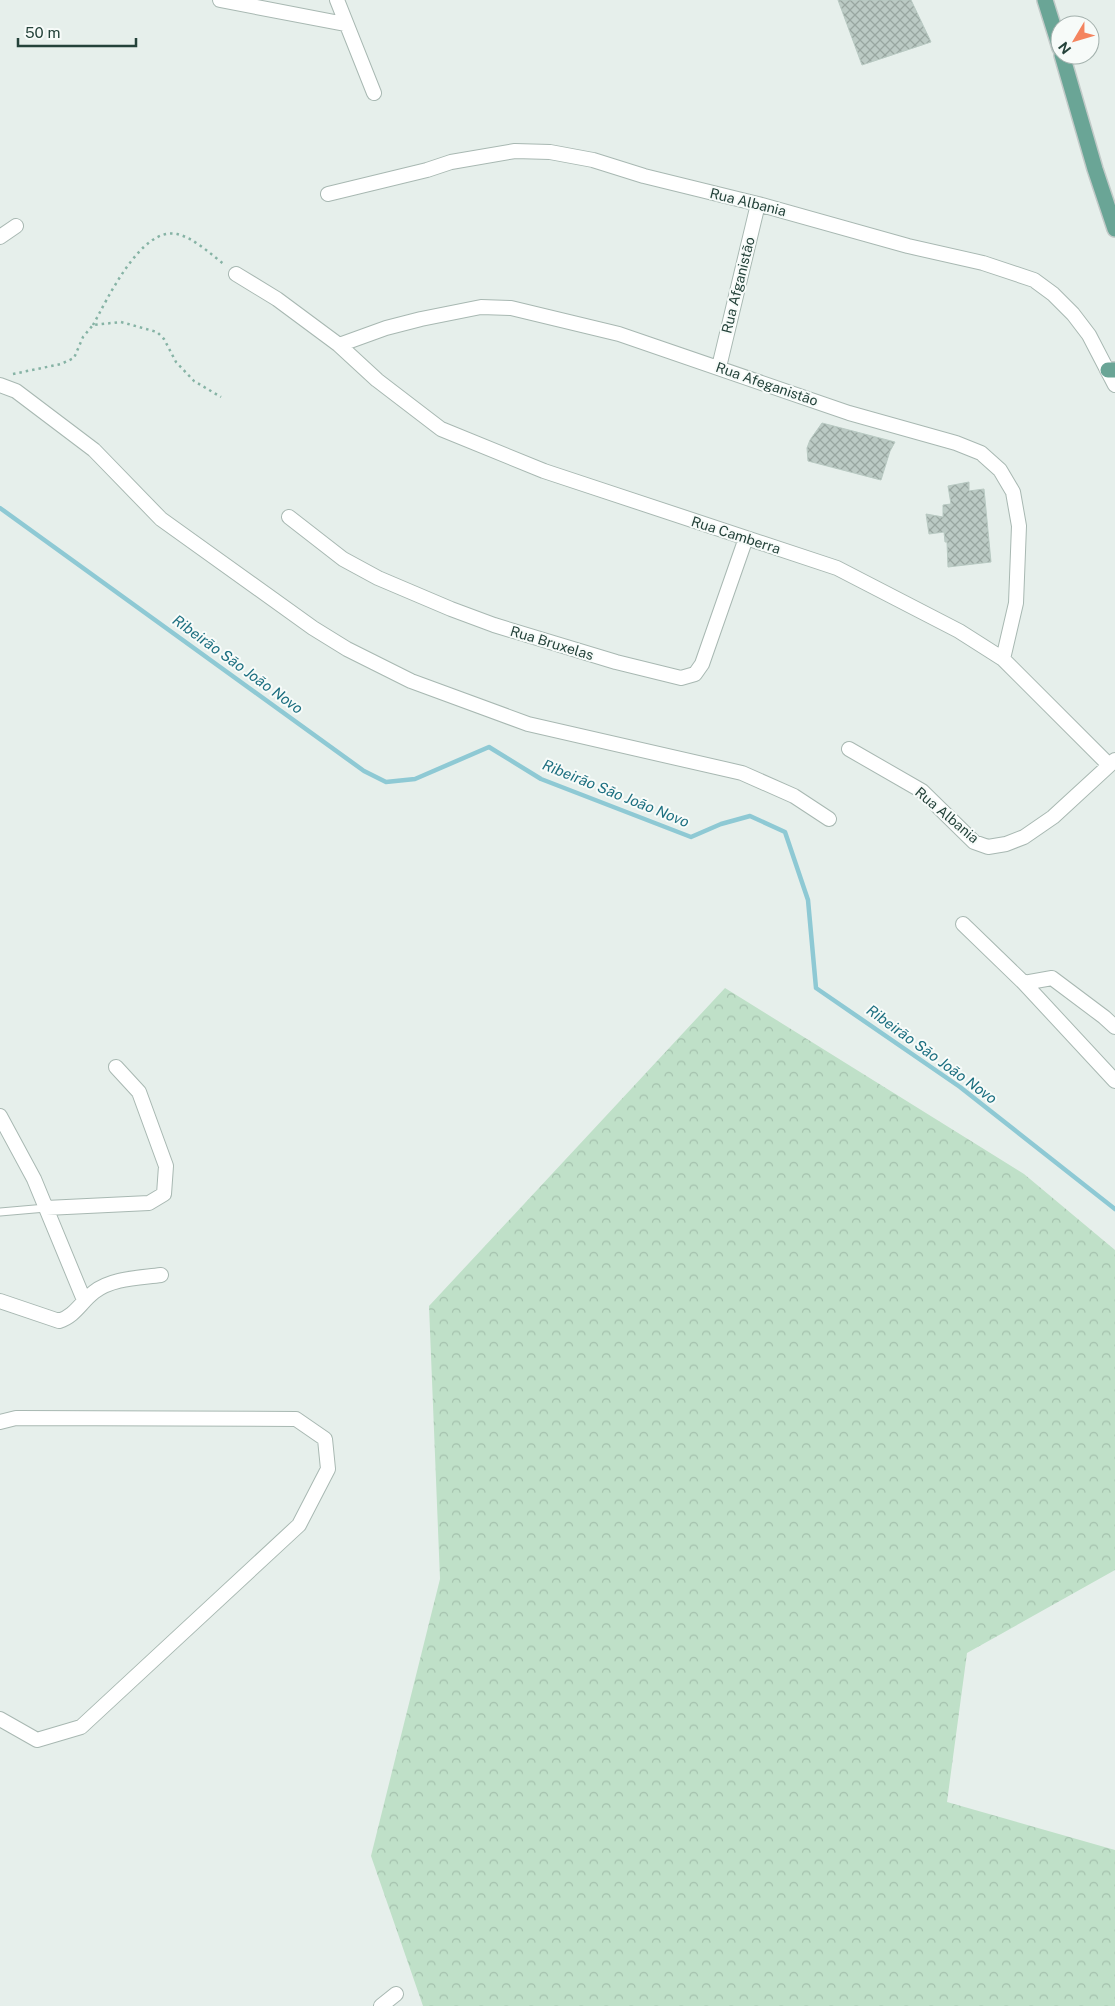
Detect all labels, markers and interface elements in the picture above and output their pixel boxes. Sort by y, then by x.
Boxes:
scale bar [18,15,135,47]
north arrow [1050,15,1100,65]
text: 50 m [25,24,60,41]
text: N [1055,39,1074,57]
street label: Rua Albania [708,185,788,219]
street label: Rua Afganistão [718,235,758,335]
street label: Rua Afeganistão [714,359,820,409]
street label: Rua Camberra [689,513,783,557]
water label: Ribeirão São João Novo [170,611,306,717]
street label: Rua Bruxelas [508,623,596,663]
water label: Ribeirão São João Novo [540,756,692,830]
street label: Rua Albania [912,784,982,846]
water label: Ribeirão São João Novo [864,1001,1000,1107]

